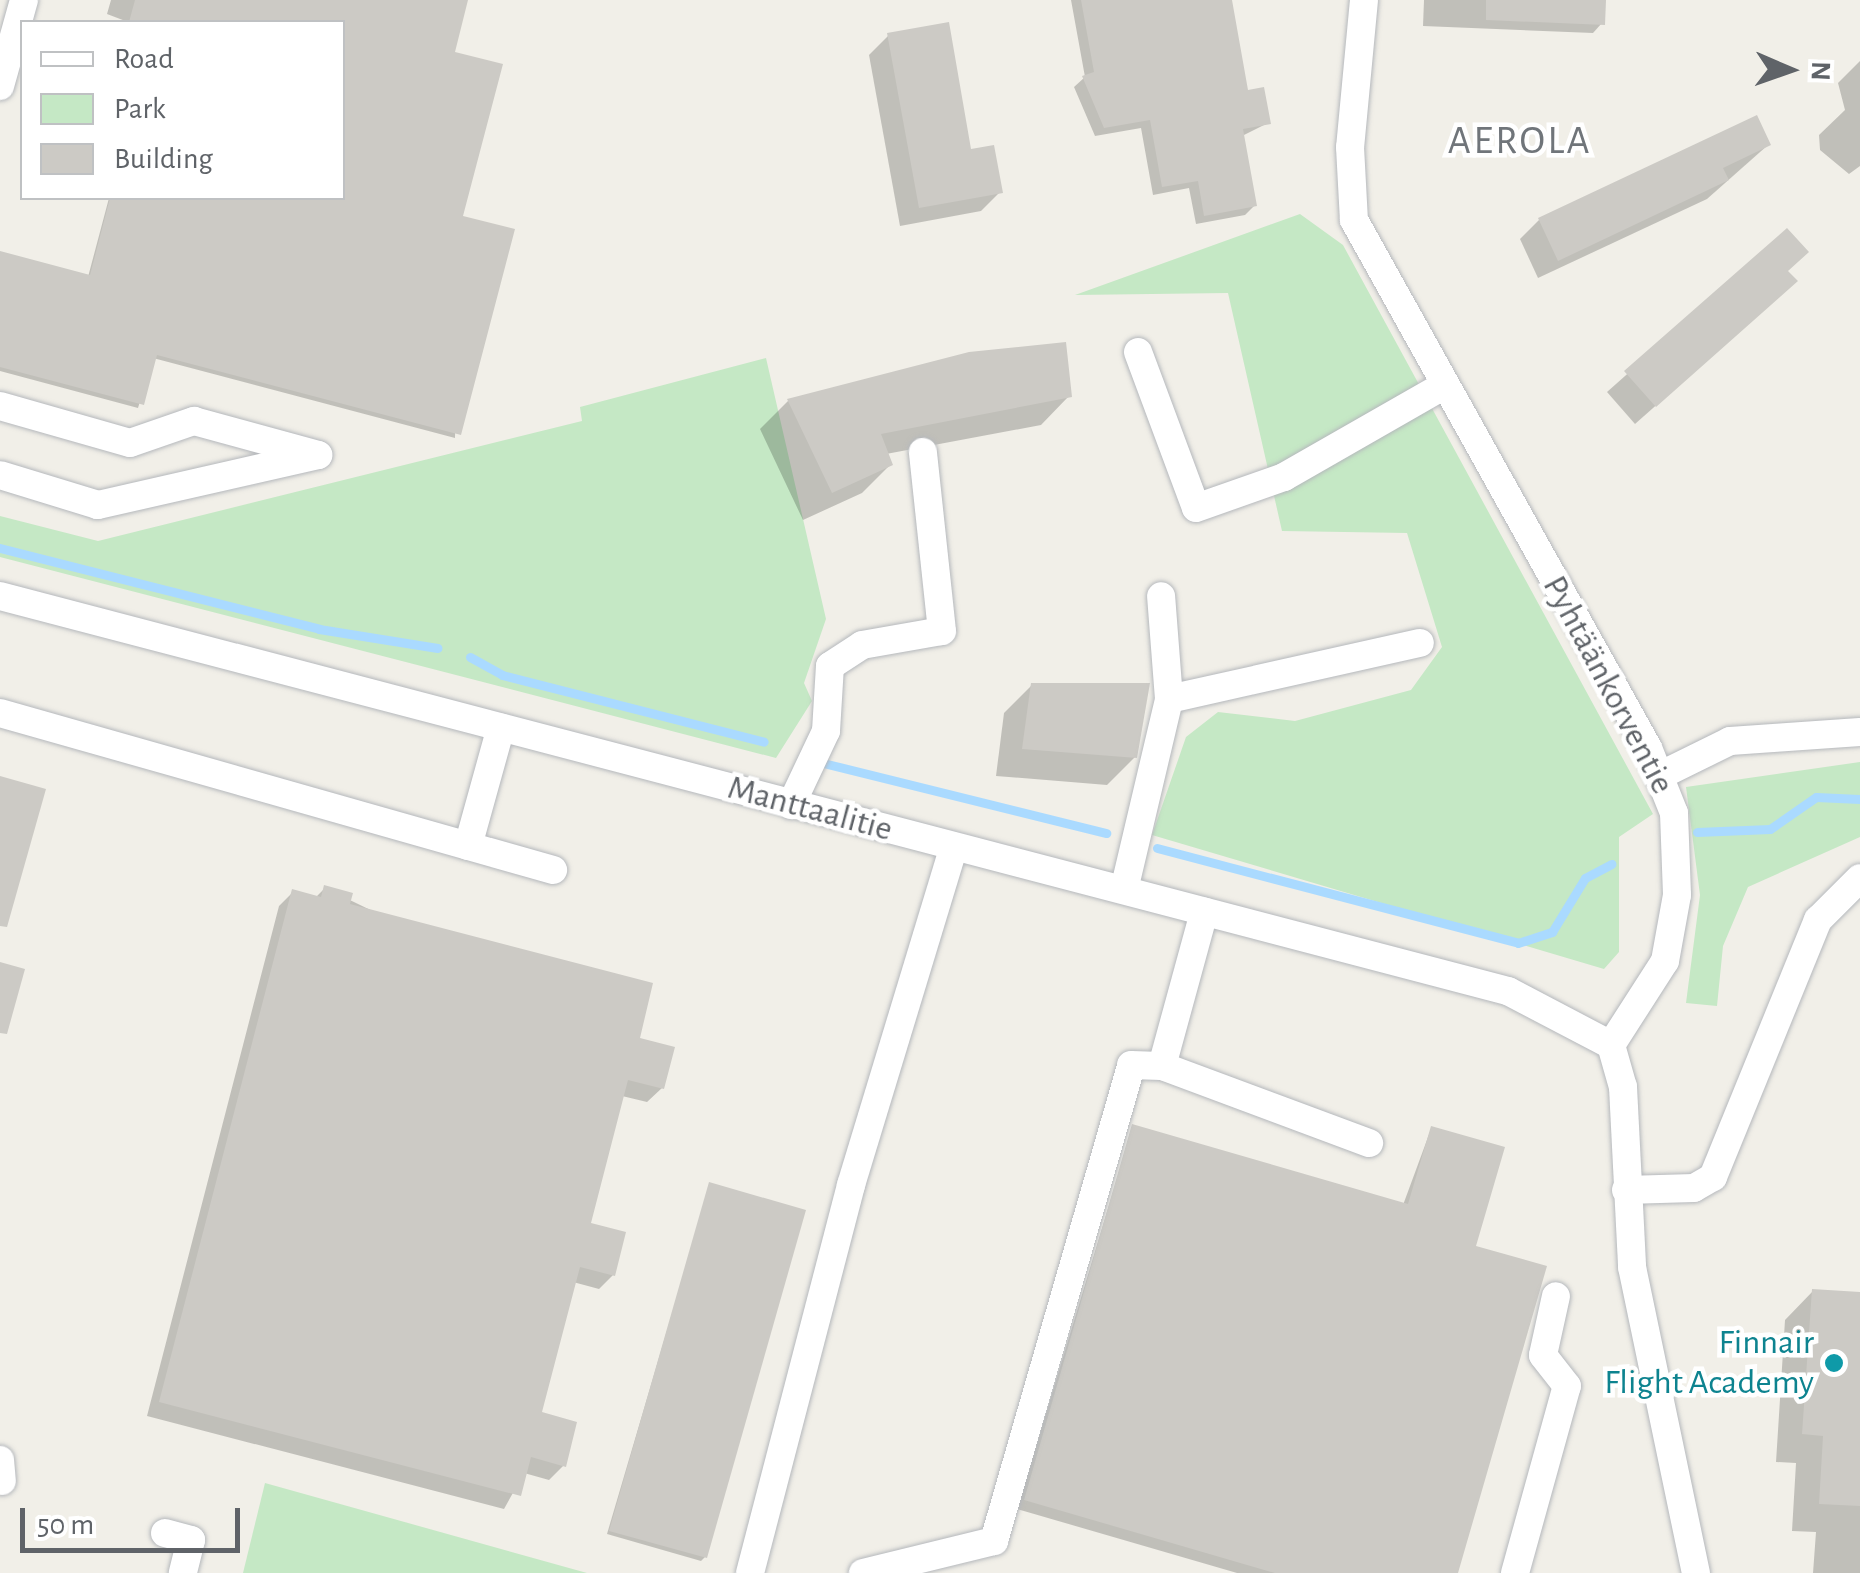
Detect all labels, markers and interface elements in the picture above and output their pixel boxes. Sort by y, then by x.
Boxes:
legend [20,20,345,200]
north arrow [1740,20,1840,120]
text: Road [114,44,174,74]
text: N [1806,61,1834,81]
text: Park [114,94,166,124]
district label: AEROLA [1448,117,1592,165]
text: Building [114,144,213,174]
street label: Pyhtäänkorventie [1533,569,1683,801]
street label: Manttaalitie [723,767,897,851]
place label: Finnair Flight Academy [1604,1322,1814,1404]
marker: Finnair Flight Academy [1823,1352,1845,1374]
scale bar [25,1488,245,1550]
text: 50 m [37,1510,94,1540]

